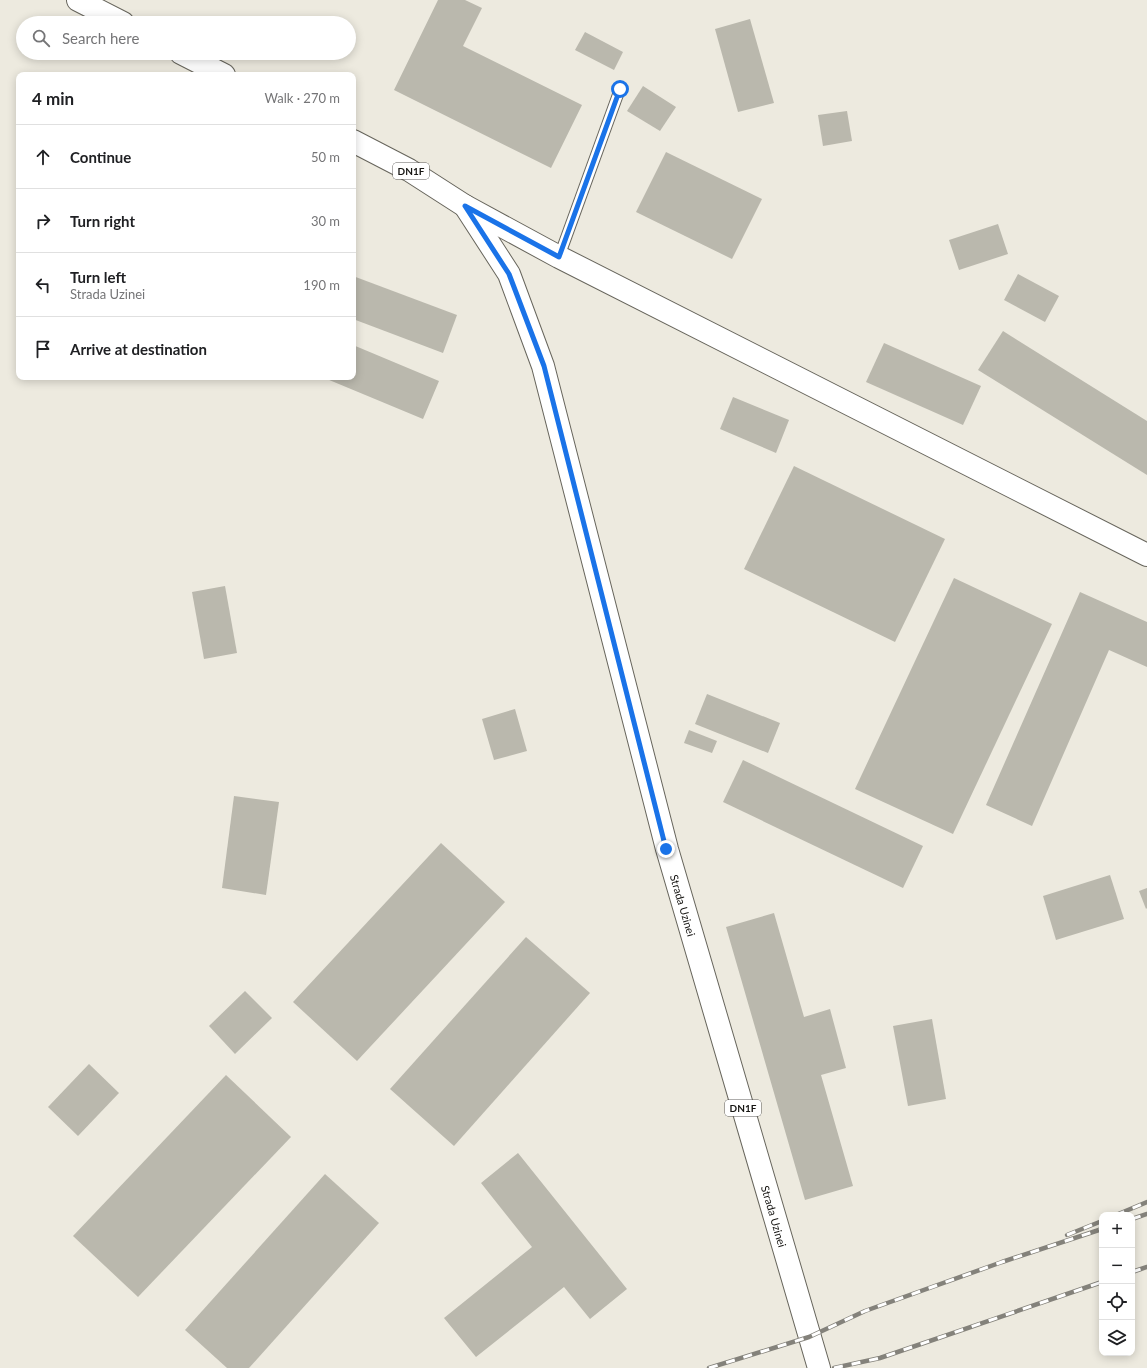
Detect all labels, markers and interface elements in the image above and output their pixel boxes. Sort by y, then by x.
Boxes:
search box [16,16,356,60]
icon: search [30,27,52,49]
text: Search here [62,29,139,47]
route start [611,80,629,98]
text: 4 min [32,88,74,109]
text: Walk · 270 m [264,90,340,106]
icon: ahead [32,146,54,168]
text: Continue [70,148,131,166]
text: 50 m [311,149,340,165]
road number: DN1F [393,163,429,179]
icon: right [32,210,54,232]
text: Turn right [70,212,135,230]
text: 30 m [311,213,340,229]
text: Turn left [70,268,126,286]
icon: left [32,274,54,296]
text: 190 m [303,277,340,293]
text: Strada Uzinei [70,286,145,302]
icon: arrive [32,338,54,360]
text: Arrive at destination [70,340,207,358]
route end [657,840,675,858]
street label: Strada Uzinei [668,873,699,938]
road number: DN1F [725,1100,761,1116]
street label: Strada Uzinei [759,1184,790,1249]
map controls [1099,1212,1135,1356]
button: + [1099,1212,1135,1248]
button: − [1099,1248,1135,1284]
button: locate [1099,1284,1135,1320]
button: layers [1099,1320,1135,1356]

